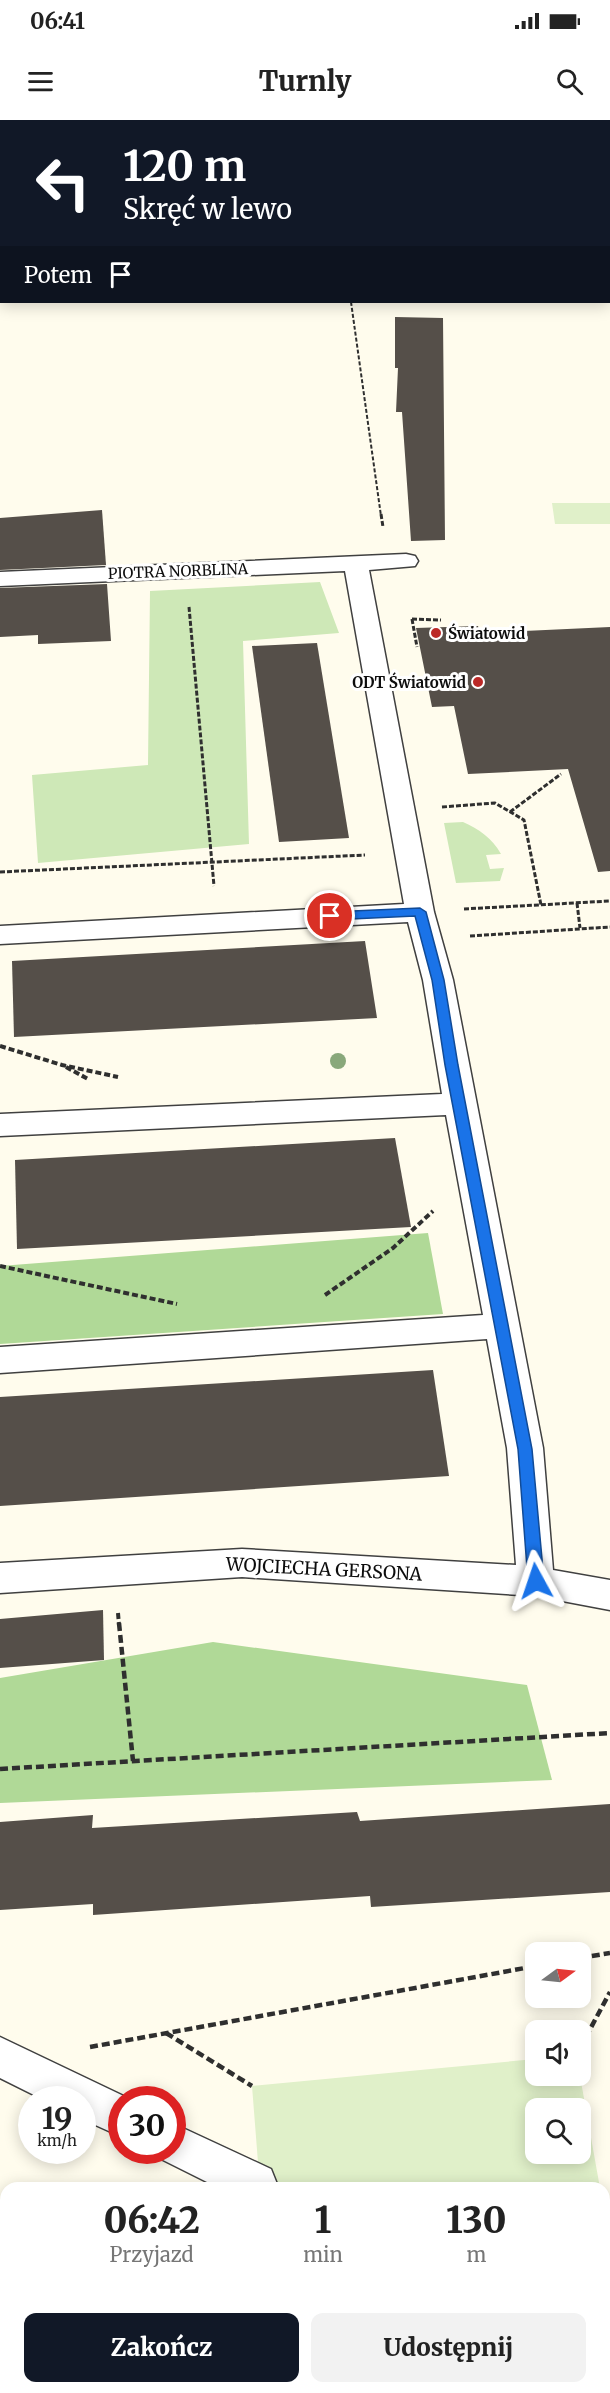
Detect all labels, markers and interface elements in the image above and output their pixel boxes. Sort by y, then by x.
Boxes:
text: 06:41 [30,7,85,35]
text: Turnly [259,64,351,98]
icon: menu [24,65,57,98]
icon: search [553,65,586,98]
text: 120 m [123,140,246,192]
icon: left [24,144,102,222]
text: Skręć w lewo [123,192,292,226]
icon: arrive [104,258,137,291]
text: Potem [24,261,92,289]
street label: PIOTRA NORBLINA [108,559,249,583]
place label: Światowid [448,623,525,643]
marker: Światowid [429,626,443,640]
place label: ODT Światowid [352,672,466,692]
marker: ODT Światowid [471,675,485,689]
pin [304,890,355,941]
icon: arrive [313,899,346,932]
position arrow [504,1549,568,1613]
street label: WOJCIECHA GERSONA [224,1552,423,1586]
north arrow [525,1942,591,2008]
map controls [525,1942,591,2164]
button: sound [525,2020,591,2086]
speed limit sign: 30 [108,2086,186,2164]
button: search [525,2098,591,2164]
text: 19 [41,2099,73,2137]
text: km/h [37,2131,77,2150]
text: 06:42 [103,2198,200,2243]
text: 1 [315,2198,331,2243]
text: 130 [446,2198,507,2243]
text: Przyjazd [110,2242,194,2267]
text: min [303,2242,343,2267]
text: m [466,2242,486,2267]
button: Zakończ [24,2313,299,2382]
button: Udostępnij [311,2313,586,2382]

